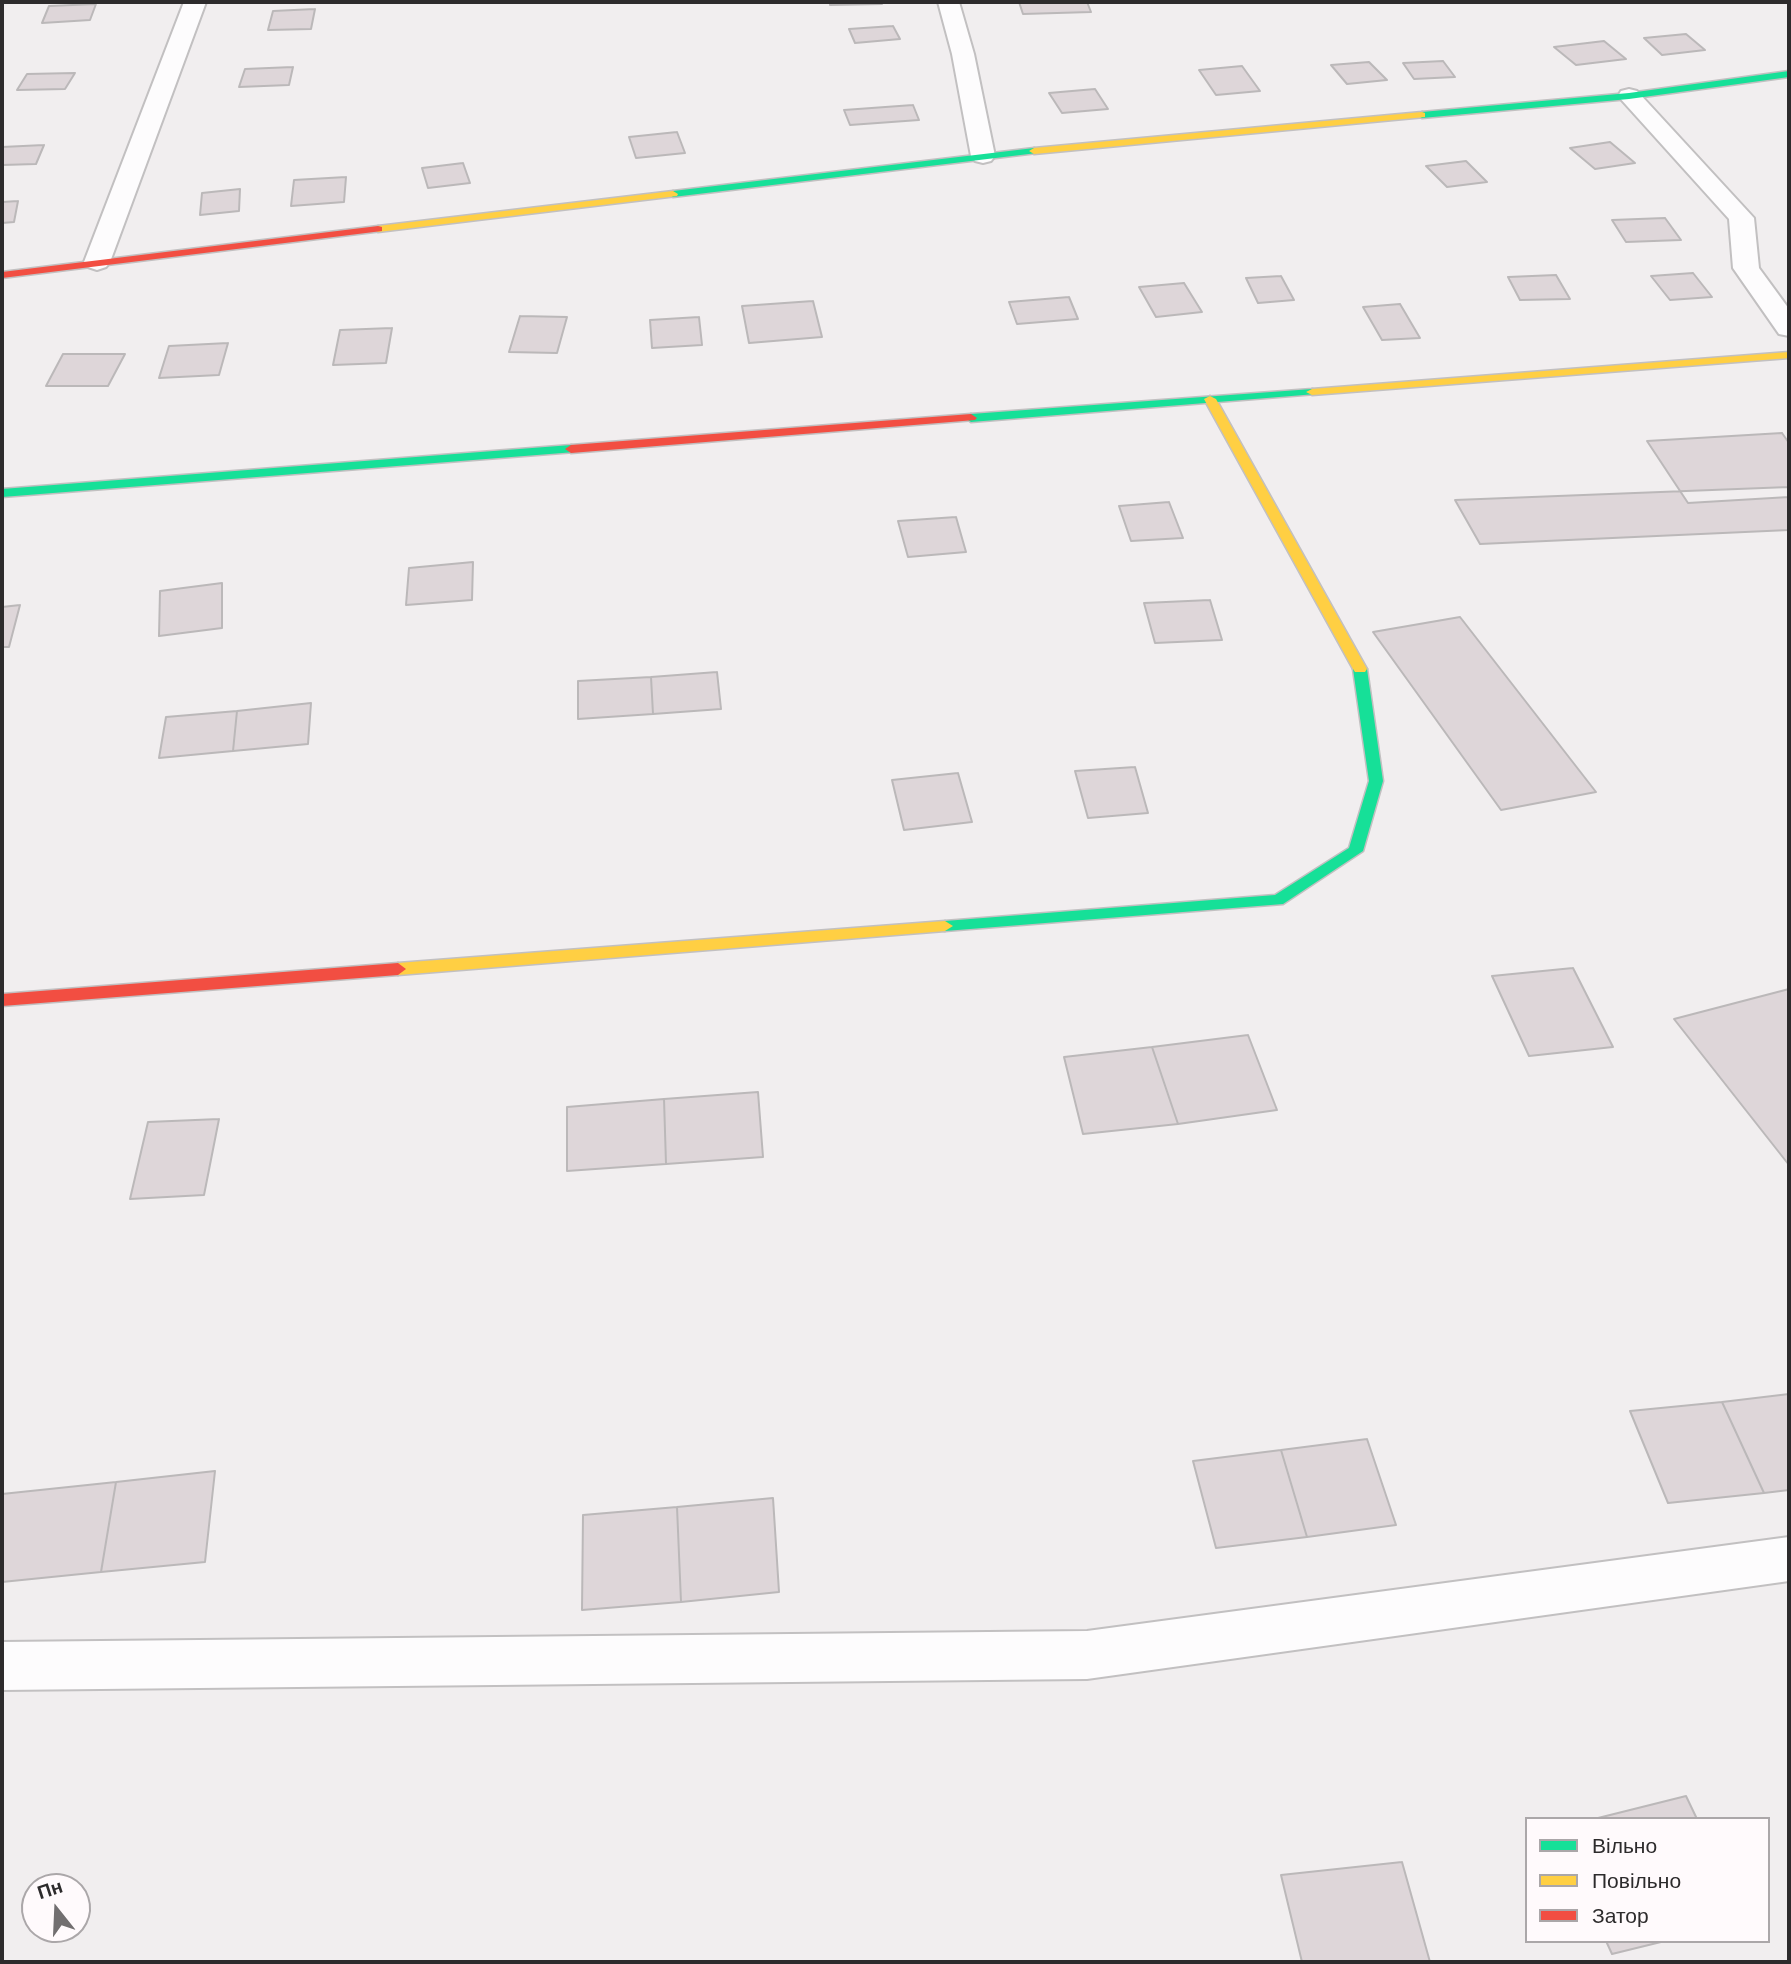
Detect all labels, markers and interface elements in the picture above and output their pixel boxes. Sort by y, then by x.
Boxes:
legend [1525,1817,1770,1943]
text: Вільно [1592,1832,1657,1860]
text: Повільно [1592,1867,1681,1895]
north arrow [21,1873,91,1943]
text: Пн [34,1874,66,1905]
text: Затор [1592,1902,1649,1930]

